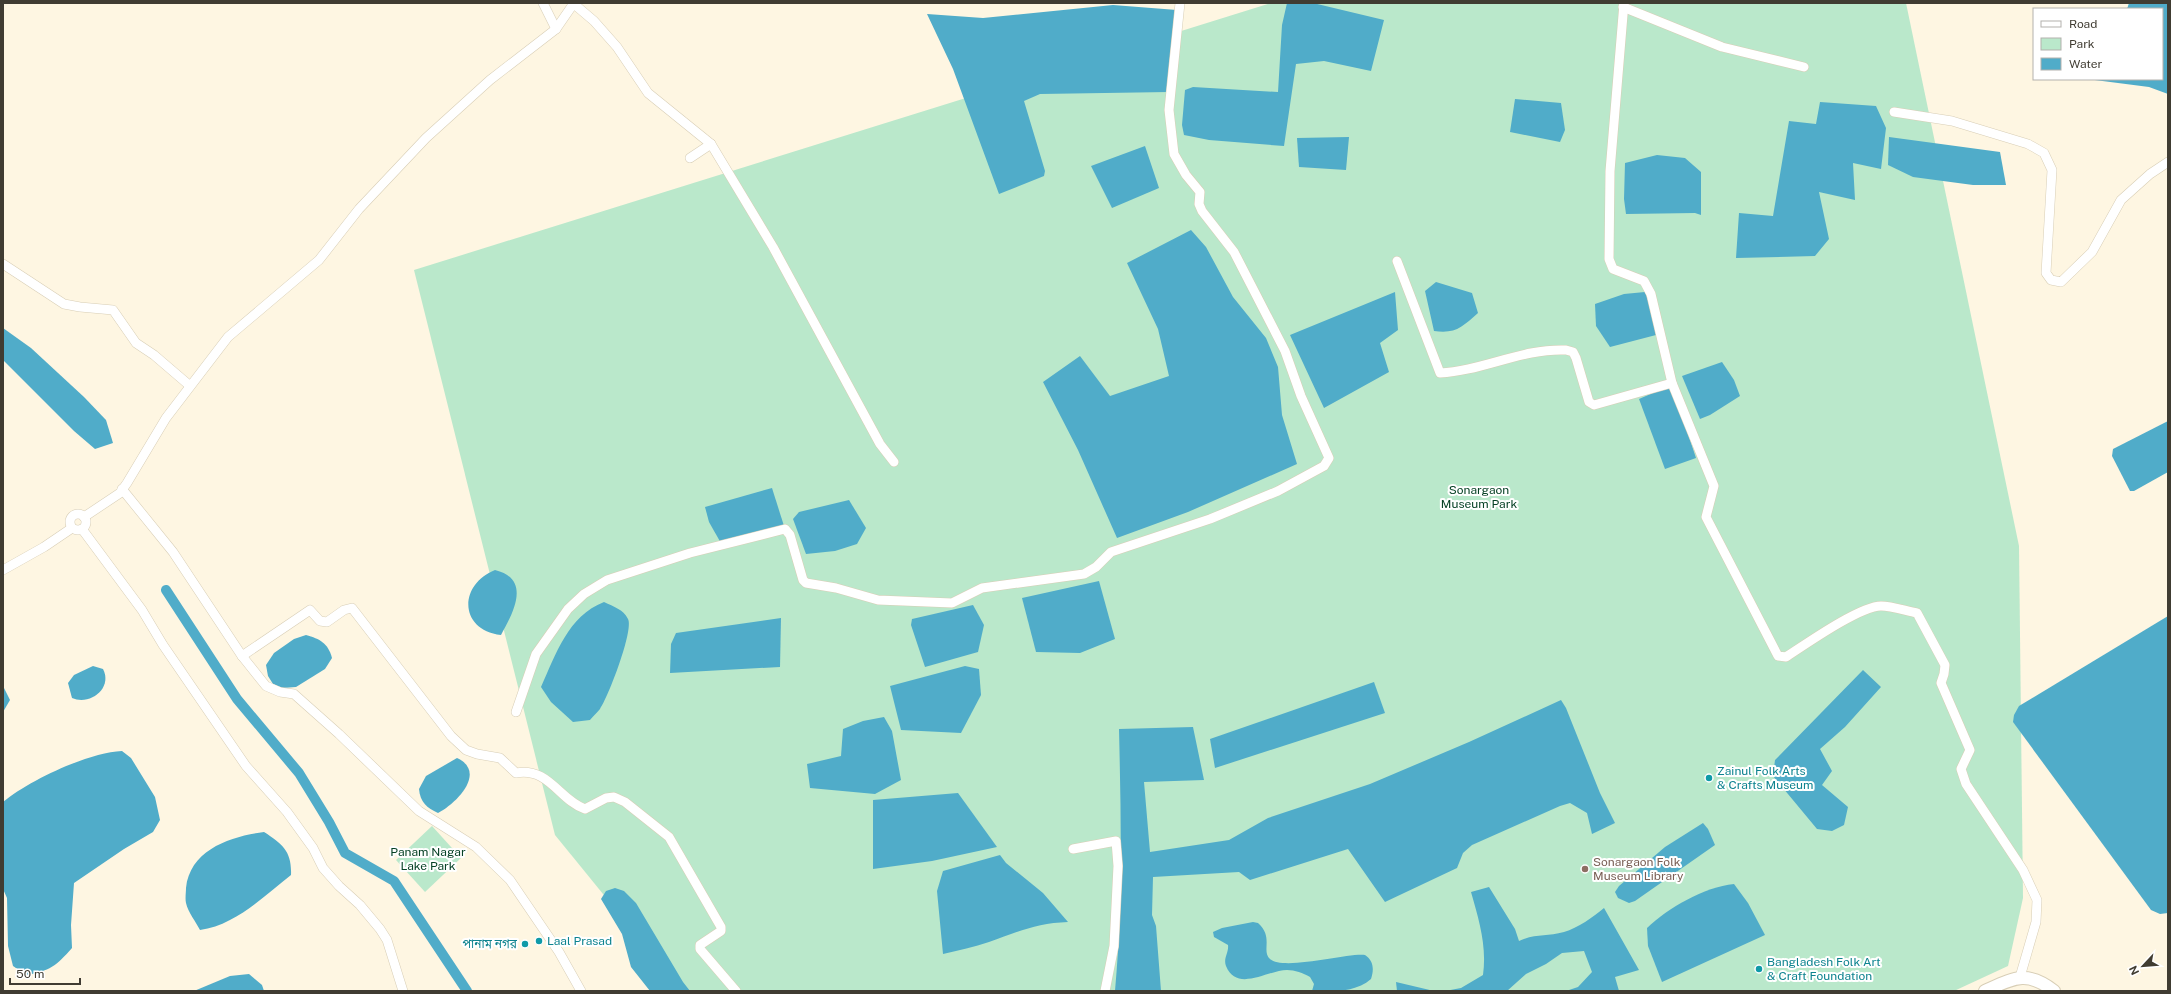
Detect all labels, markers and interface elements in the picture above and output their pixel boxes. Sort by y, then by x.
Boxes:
legend [2033,8,2163,80]
text: Road [2069,17,2097,31]
text: Park [2069,37,2095,51]
text: Water [2069,57,2103,71]
park label: Sonargaon Museum Park [1441,483,1517,511]
place label: Zainul Folk Arts & Crafts Museum [1717,764,1813,792]
marker: Zainul Folk Arts & Crafts Museum [1704,773,1714,783]
park label: Panam Nagar Lake Park [390,845,466,873]
place label: Sonargaon Folk Museum Library [1593,855,1684,883]
marker: Sonargaon Folk Museum Library [1580,864,1590,874]
place label: Laal Prasad [547,934,612,948]
marker: Laal Prasad [534,936,544,946]
place label: পানাম নগর [462,937,518,951]
marker: পানাম নগর [520,939,530,949]
north arrow [2123,946,2163,986]
place label: Bangladesh Folk Art & Craft Foundation [1767,955,1881,983]
scale bar [10,960,80,986]
marker: Bangladesh Folk Art & Craft Foundation [1754,964,1764,974]
text: N [2127,964,2141,977]
text: 50 m [16,967,44,981]

